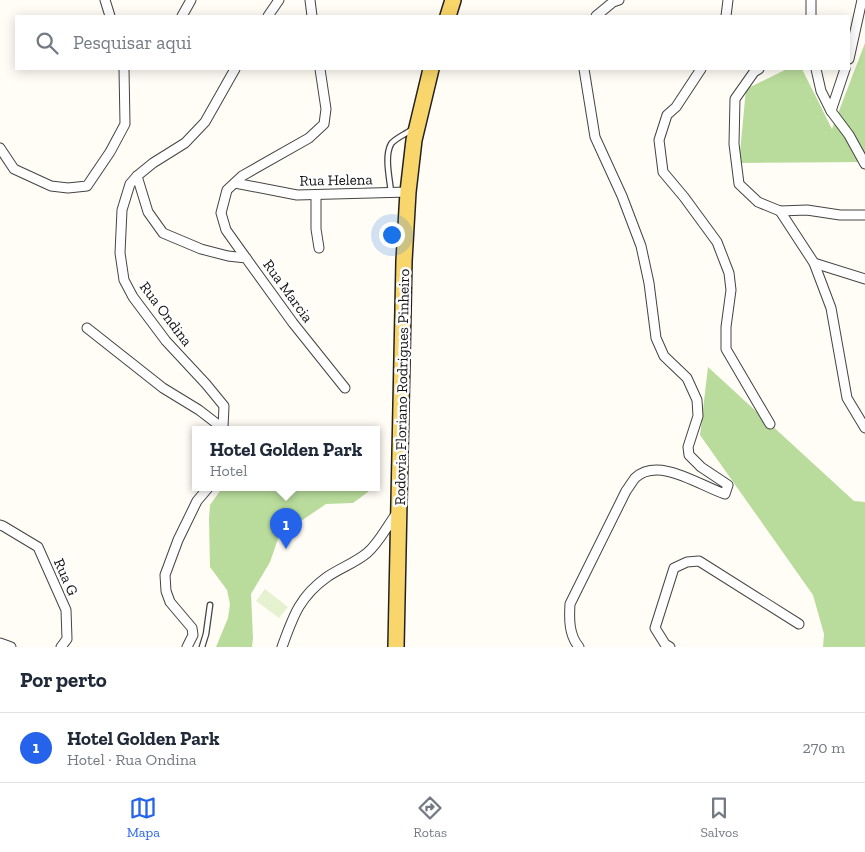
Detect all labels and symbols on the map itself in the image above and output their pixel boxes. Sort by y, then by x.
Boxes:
street label: Rua Helena [299,170,373,190]
your location [379,222,405,248]
street label: Rua Marcia [259,256,317,326]
street label: Rodovia Floriano Rodrigues Pinheiro [391,268,413,505]
street label: Rua Ondina [136,278,196,350]
pin: 1 [270,508,302,549]
street label: Rua G [50,556,82,598]

